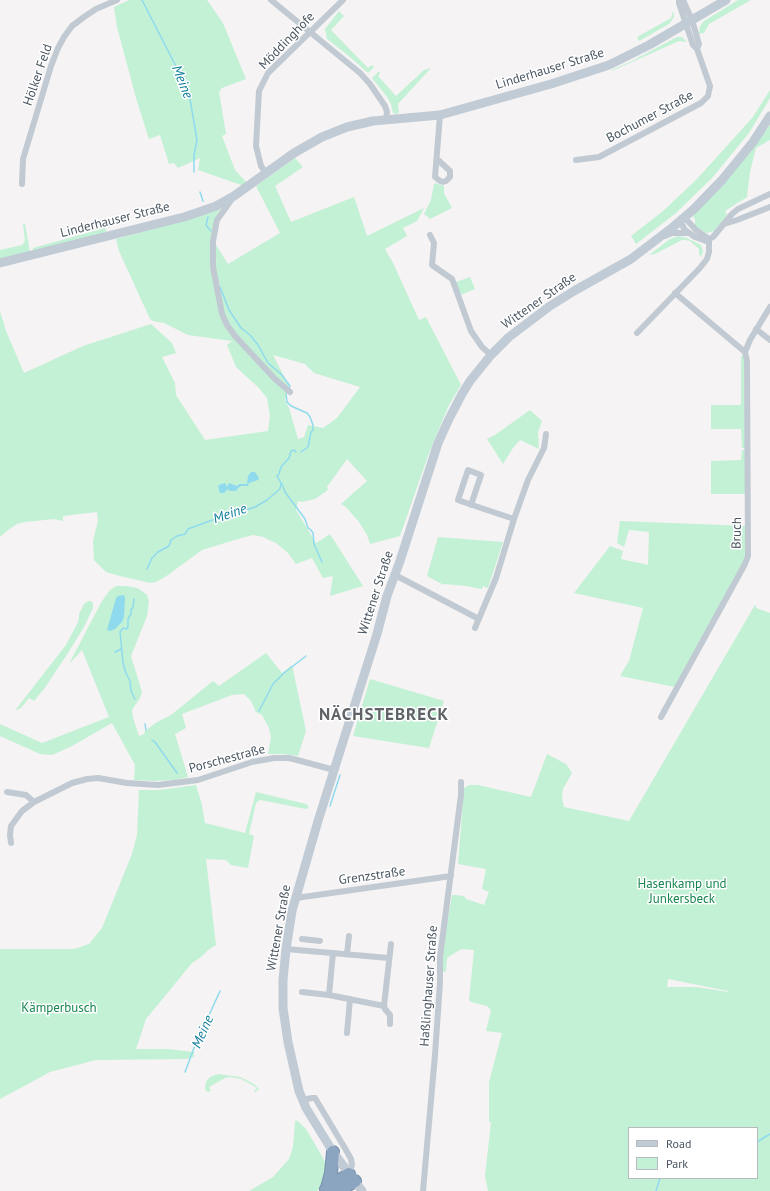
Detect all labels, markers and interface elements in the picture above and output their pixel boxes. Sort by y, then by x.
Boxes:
street label: Möddinghofe [256,9,318,73]
street label: Hölker Feld [20,42,56,108]
street label: Linderhauser Straße [494,45,606,93]
water label: Meine [168,63,196,101]
street label: Bochumer Straße [604,88,696,146]
street label: Linderhauser Straße [59,199,171,241]
street label: Wittener Straße [499,269,579,333]
water label: Meine [211,500,249,528]
street label: Bruch [729,517,745,549]
street label: Wittener Straße [355,549,397,637]
district label: NÄCHSTEBRECK [319,705,449,725]
street label: Porschestraße [187,741,267,777]
street label: Grenzstraße [338,864,406,888]
park label: Hasenkamp und Junkersbeck [637,876,727,907]
street label: Wittener Straße [264,884,294,972]
street label: Haßlinghauser Straße [417,925,441,1047]
park label: Kämperbusch [21,1000,97,1016]
water label: Meine [188,1013,218,1051]
legend [628,1127,758,1179]
text: Road [666,1136,691,1151]
text: Park [666,1156,688,1171]

